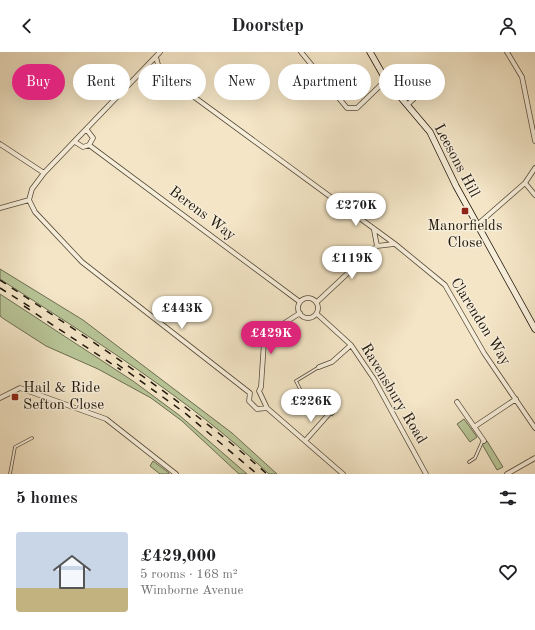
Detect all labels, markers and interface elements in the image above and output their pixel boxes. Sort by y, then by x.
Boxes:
icon: back [16,15,38,37]
icon: person [497,15,519,37]
text: Doorstep [231,17,304,35]
chip: Buy [12,64,65,100]
chip: Rent [73,64,130,100]
chip: Filters [138,64,206,100]
chip: New [214,64,270,100]
chip: Apartment [278,64,371,100]
chip: House [379,64,445,100]
street label: Leesons Hill [430,122,482,200]
street label: Berens Way [166,184,238,244]
pin: £270K [328,193,384,227]
text: £270K [335,199,377,212]
marker: Manorfields Close [460,206,470,216]
place label: Manorfields Close [428,219,502,251]
pin: £119K [324,246,380,280]
text: £119K [331,252,373,265]
street label: Clarendon Way [447,276,513,368]
pin: £443K [154,296,210,330]
text: £443K [161,302,203,315]
pin: £429K [243,321,299,355]
text: £429K [250,327,292,340]
street label: Ravensbury Road [357,341,429,447]
place label: Hail & Ride Sefton Close [23,381,104,413]
pin: £226K [283,389,339,423]
marker: Hail & Ride Sefton Close [10,392,20,402]
text: £226K [290,395,332,408]
icon: filters [497,487,519,509]
text: 5 homes [16,490,78,507]
icon: home [48,548,96,596]
text: £429,000 [140,548,216,565]
icon: heart [497,561,519,583]
text: 5 rooms · 168 m² [140,568,238,581]
text: Wimborne Avenue [140,584,244,597]

